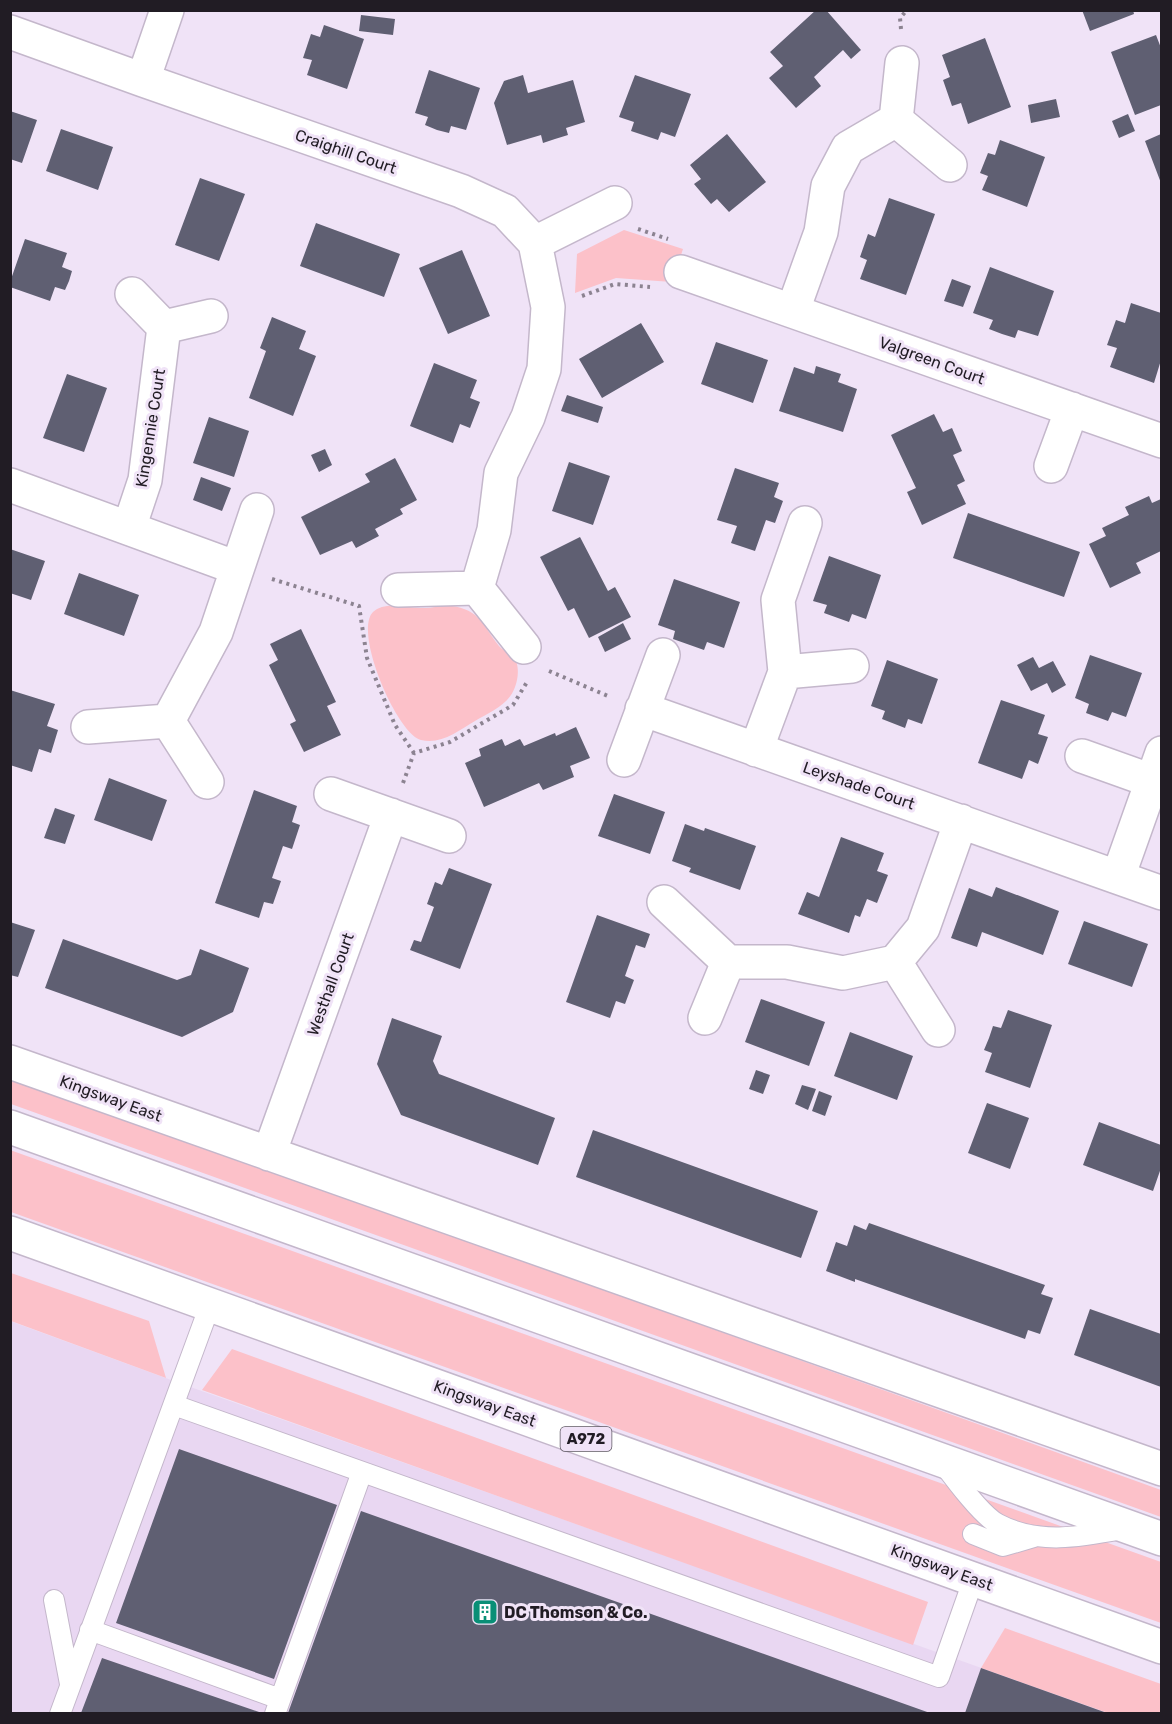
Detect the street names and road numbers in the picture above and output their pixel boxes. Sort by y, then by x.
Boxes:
street label: Craighill Court [293,125,399,178]
street label: Valgreen Court [876,333,987,388]
street label: Kingennie Court [132,368,169,489]
street label: Leyshade Court [800,757,917,814]
street label: Westhall Court [303,930,358,1038]
street label: Kingsway East [57,1071,164,1126]
street label: Kingsway East [431,1376,538,1431]
road number: A972 [560,1427,612,1451]
street label: Kingsway East [888,1540,995,1595]

